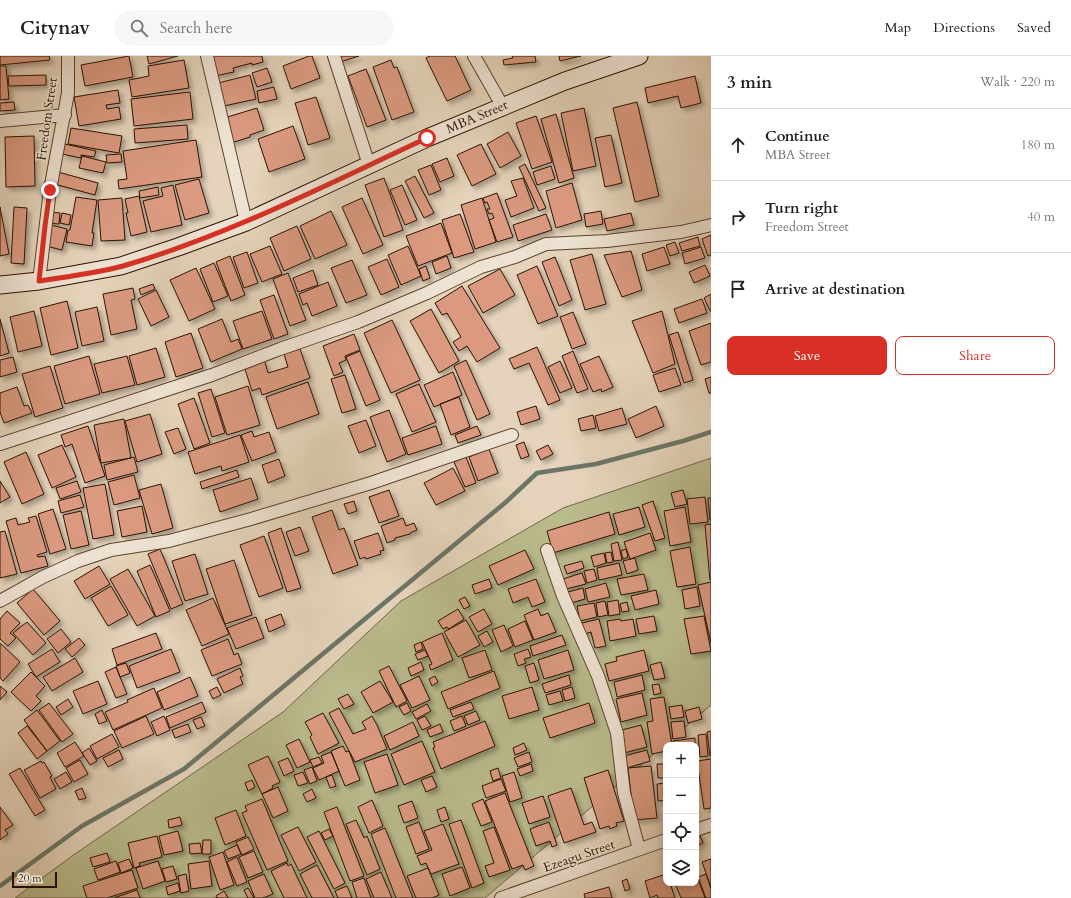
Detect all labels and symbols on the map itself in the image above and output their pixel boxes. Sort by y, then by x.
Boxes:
street label: Freedom Street [32,76,62,162]
street label: MBA Street [444,96,510,138]
route start [418,129,436,147]
route end [41,181,59,199]
street label: Ezeagu Street [541,835,617,877]
scale bar [12,870,57,889]

